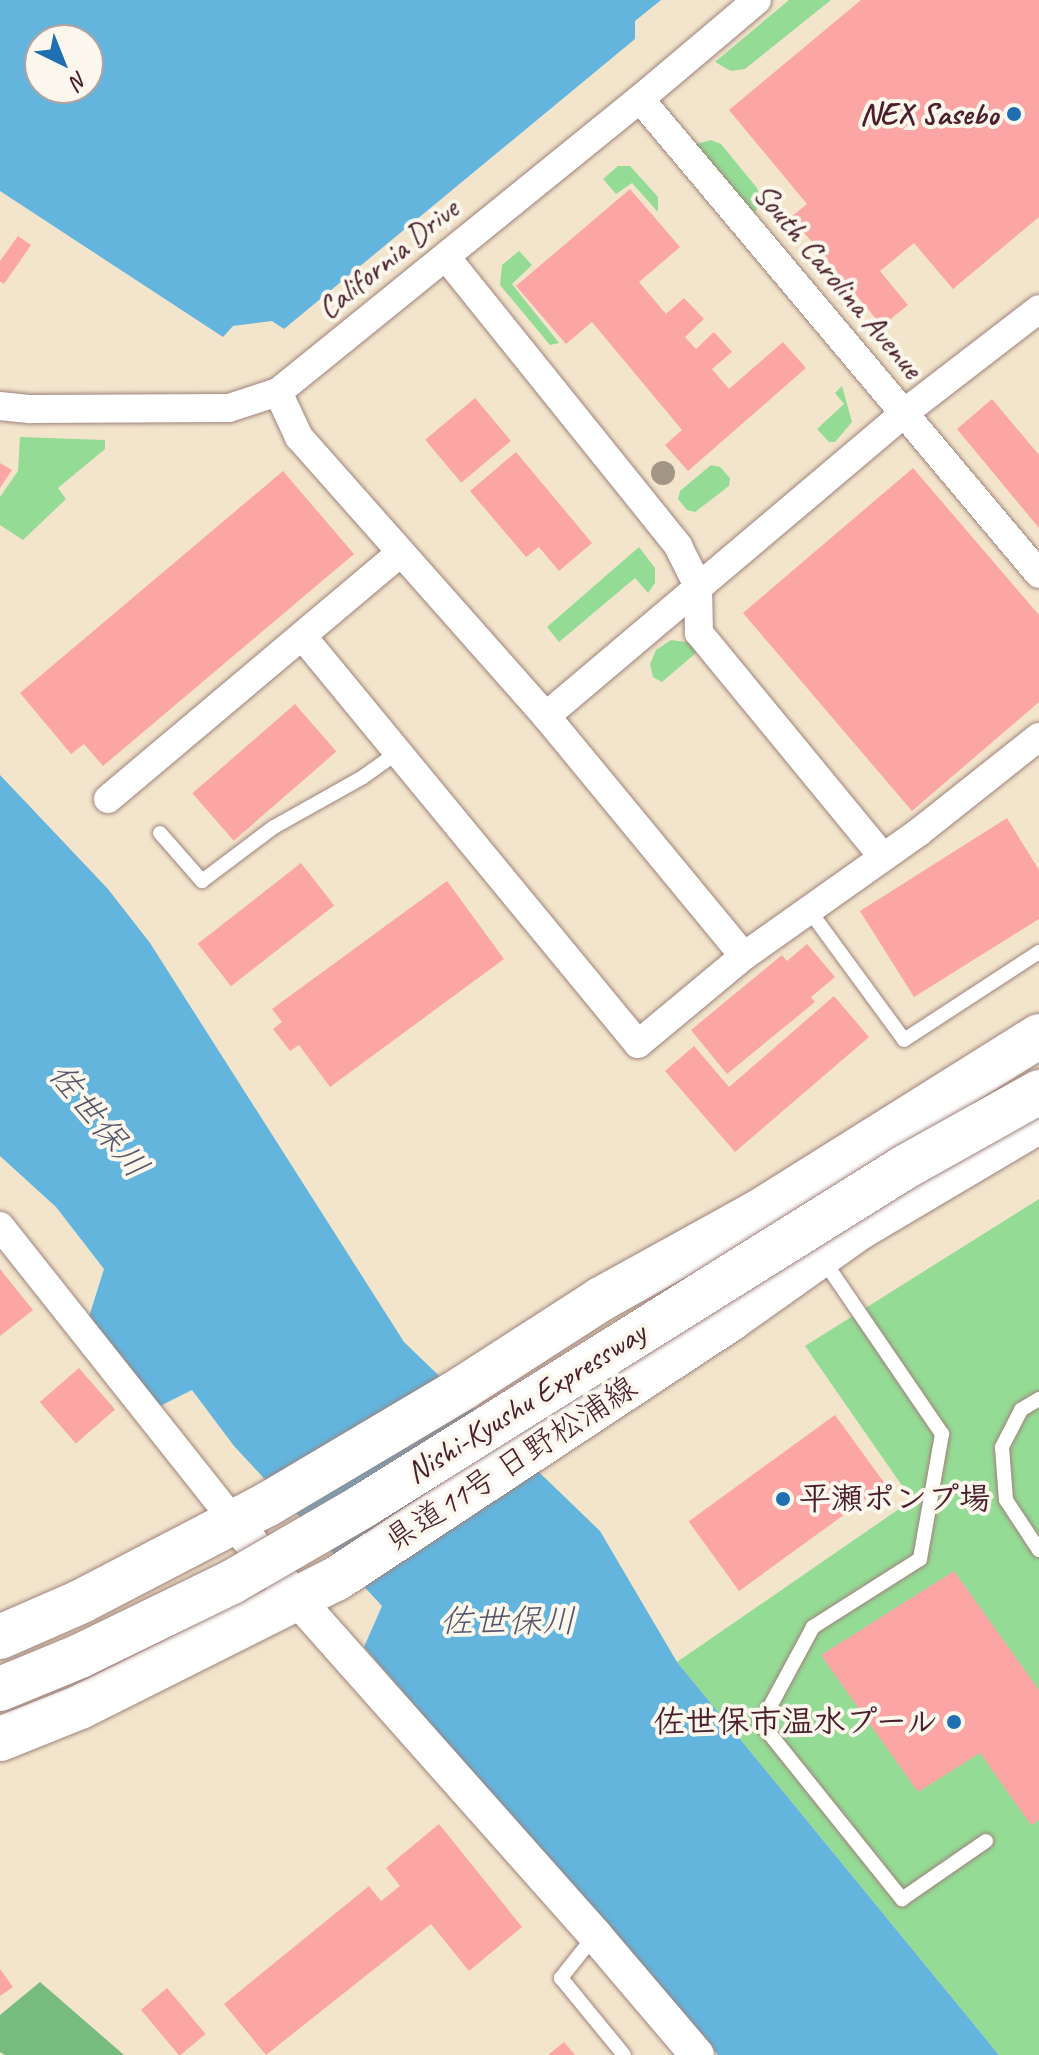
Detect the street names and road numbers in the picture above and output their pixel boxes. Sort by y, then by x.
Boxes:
street label: South Carolina Avenue [745,175,931,387]
street label: California Drive [309,190,467,328]
street label: Nishi-Kyushu Expressway [399,1314,653,1492]
street label: 県道11号 日野松浦線 [378,1368,644,1560]

